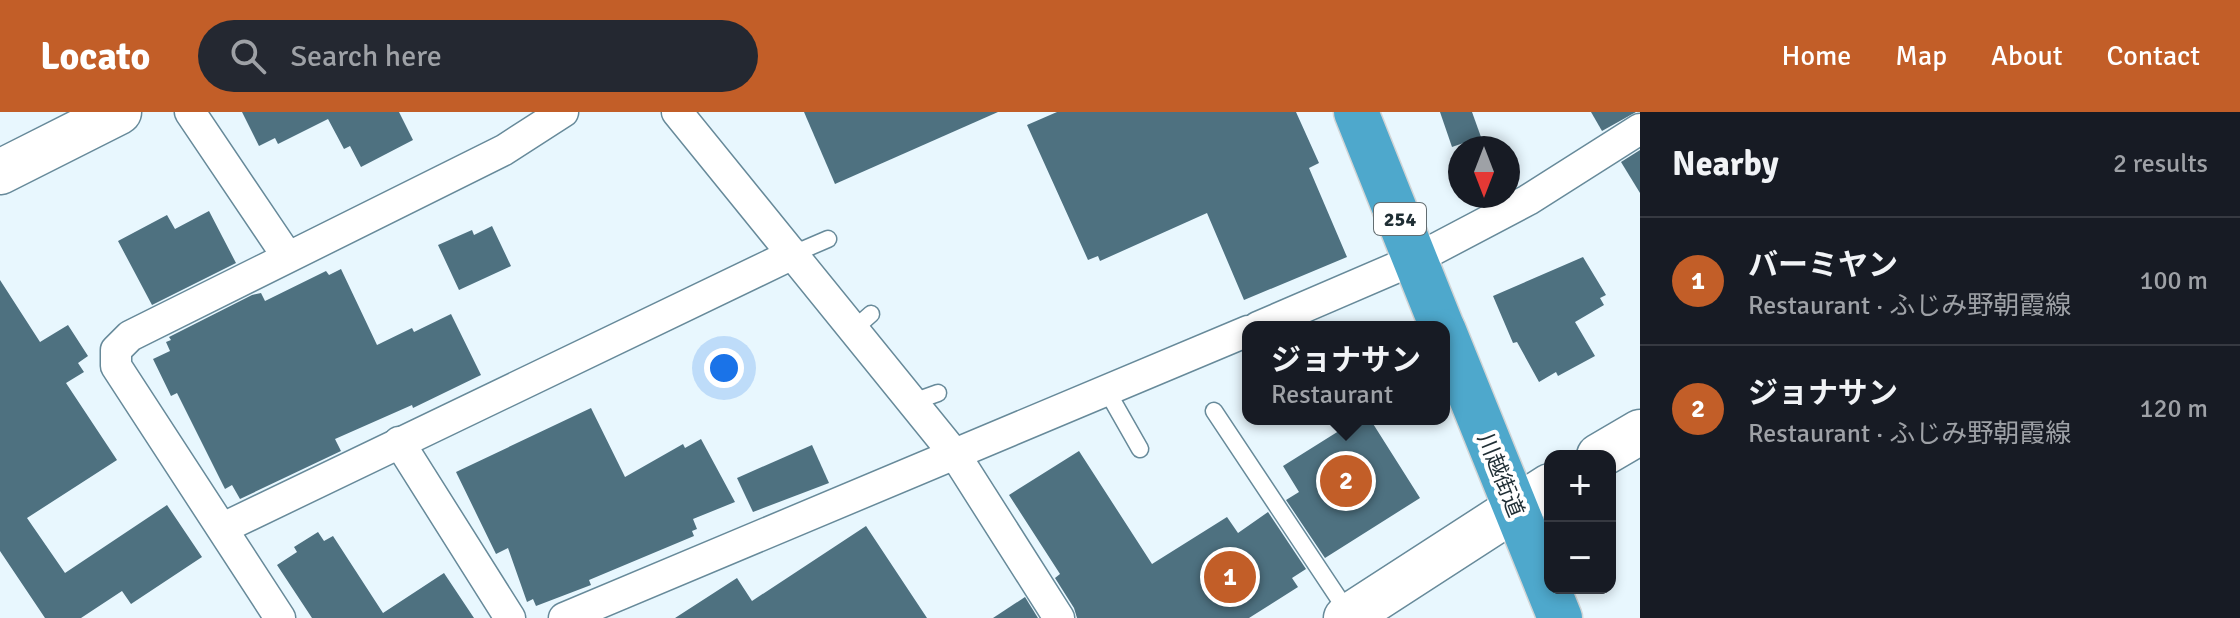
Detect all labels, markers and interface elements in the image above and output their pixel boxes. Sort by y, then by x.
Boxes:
search box [198,20,758,92]
text: Locato [40,33,150,80]
icon: search [226,34,270,78]
text: Search here [290,38,442,75]
text: Home [1782,39,1851,73]
text: Map [1895,39,1947,73]
text: About [1991,39,2063,73]
text: Contact [2107,39,2200,73]
north arrow [1448,136,1520,208]
text: Nearby [1672,143,1779,185]
text: 2 results [2113,148,2208,180]
road number: 254 [1374,203,1426,235]
text: バーミヤン [1748,247,1898,284]
text: 1 [1691,265,1705,297]
text: 100 m [2139,265,2208,297]
text: Restaurant · ふじみ野朝霞線 [1748,290,2071,322]
popup [1242,321,1450,425]
text: ジョナサン [1271,342,1421,379]
your location [704,348,744,388]
text: ジョナサン [1748,375,1898,412]
text: Restaurant [1271,379,1393,411]
text: 2 [1691,393,1705,425]
text: 120 m [2139,393,2208,425]
text: Restaurant · ふじみ野朝霞線 [1748,418,2071,450]
street label: 川越街道 [1472,429,1530,521]
map controls [1544,450,1616,594]
button: + [1544,450,1616,522]
pin: 2 [1320,451,1372,511]
button: − [1544,522,1616,594]
pin: 1 [1204,547,1256,607]

